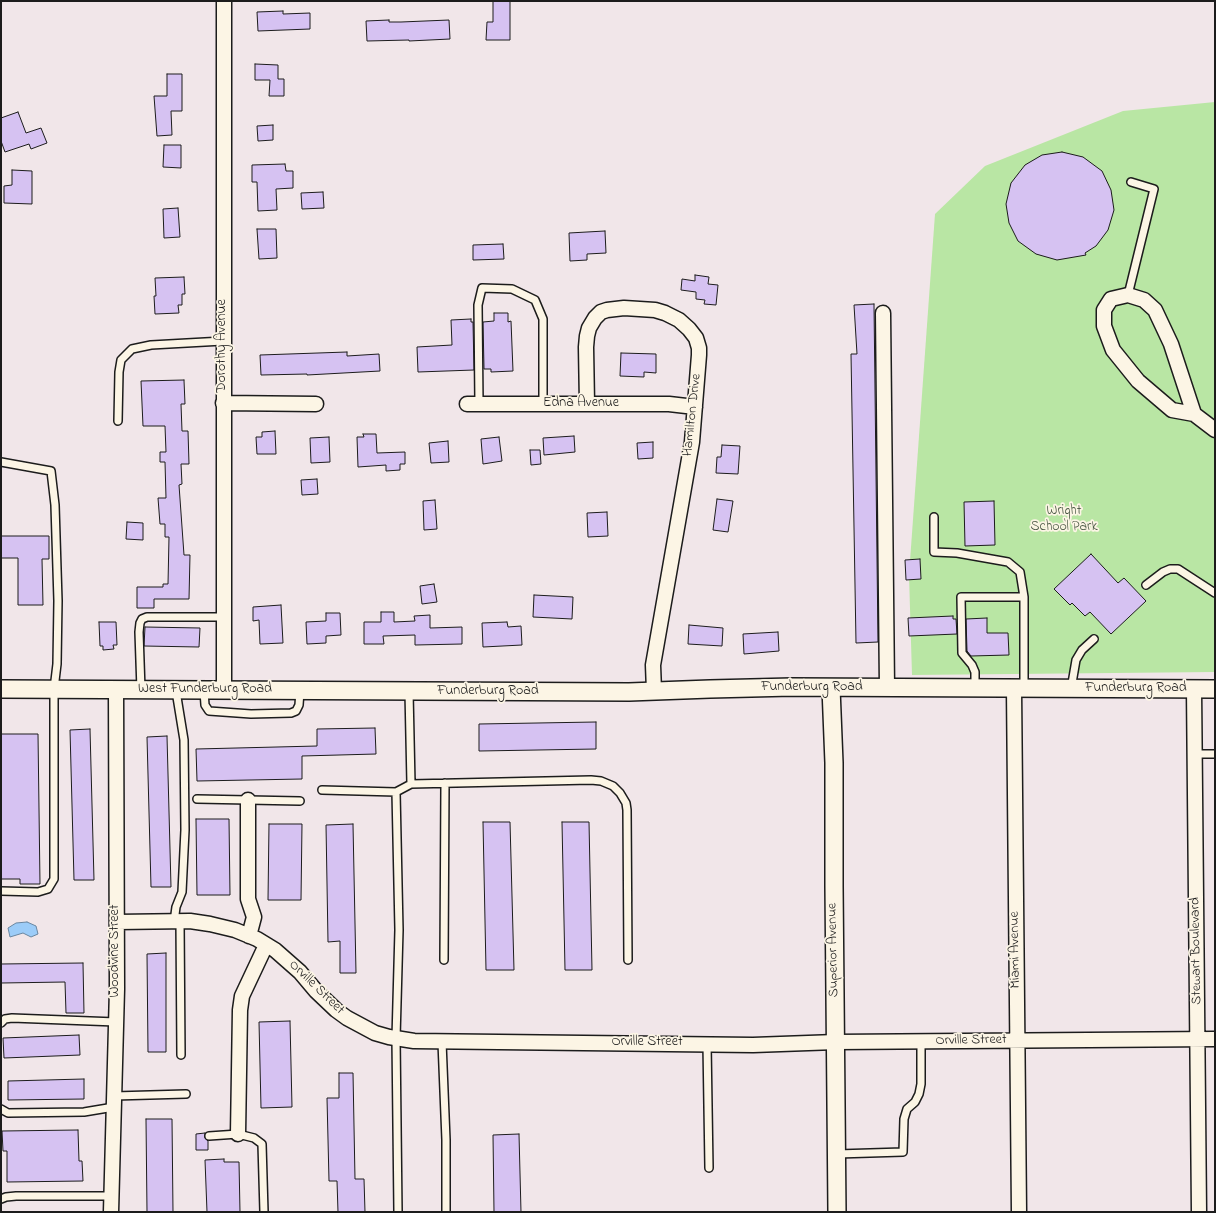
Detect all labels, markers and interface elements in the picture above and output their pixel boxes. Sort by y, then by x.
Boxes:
street label: Dorothy Avenue [215,299,231,393]
street label: Hamilton Drive [680,373,706,457]
street label: Edna Avenue [543,396,619,412]
park label: Wright School Park [1030,504,1098,536]
street label: Funderburg Road [761,680,863,696]
street label: Funderburg Road [1085,681,1187,697]
street label: West Funderburg Road [138,682,272,698]
street label: Funderburg Road [437,684,539,700]
street label: Stewart Boulevard [1188,897,1206,1005]
street label: Superior Avenue [825,903,843,997]
street label: Woodvine Street [108,904,124,998]
street label: Miami Avenue [1007,911,1025,989]
street label: Orville Street [285,957,347,1019]
street label: Orville Street [935,1032,1007,1050]
street label: Orville Street [611,1035,683,1051]

